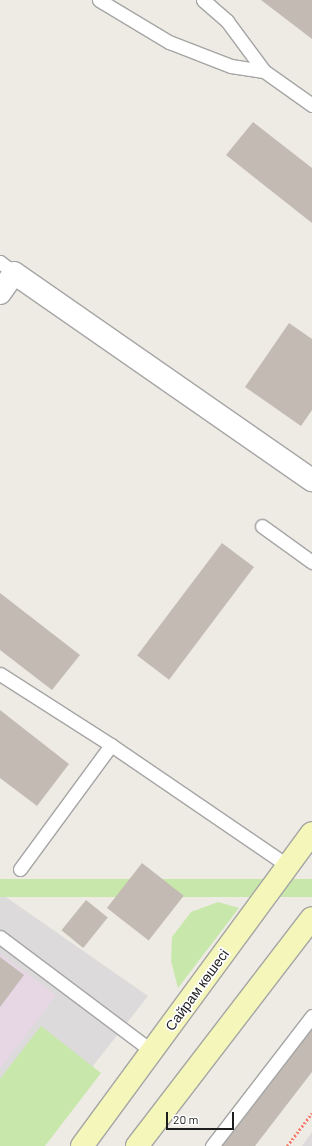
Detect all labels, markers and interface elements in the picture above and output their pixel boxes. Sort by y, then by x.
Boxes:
street label: Сайрам көшесі [162,946,232,1034]
scale bar [168,1104,236,1130]
text: 20 m [173,1112,199,1126]

